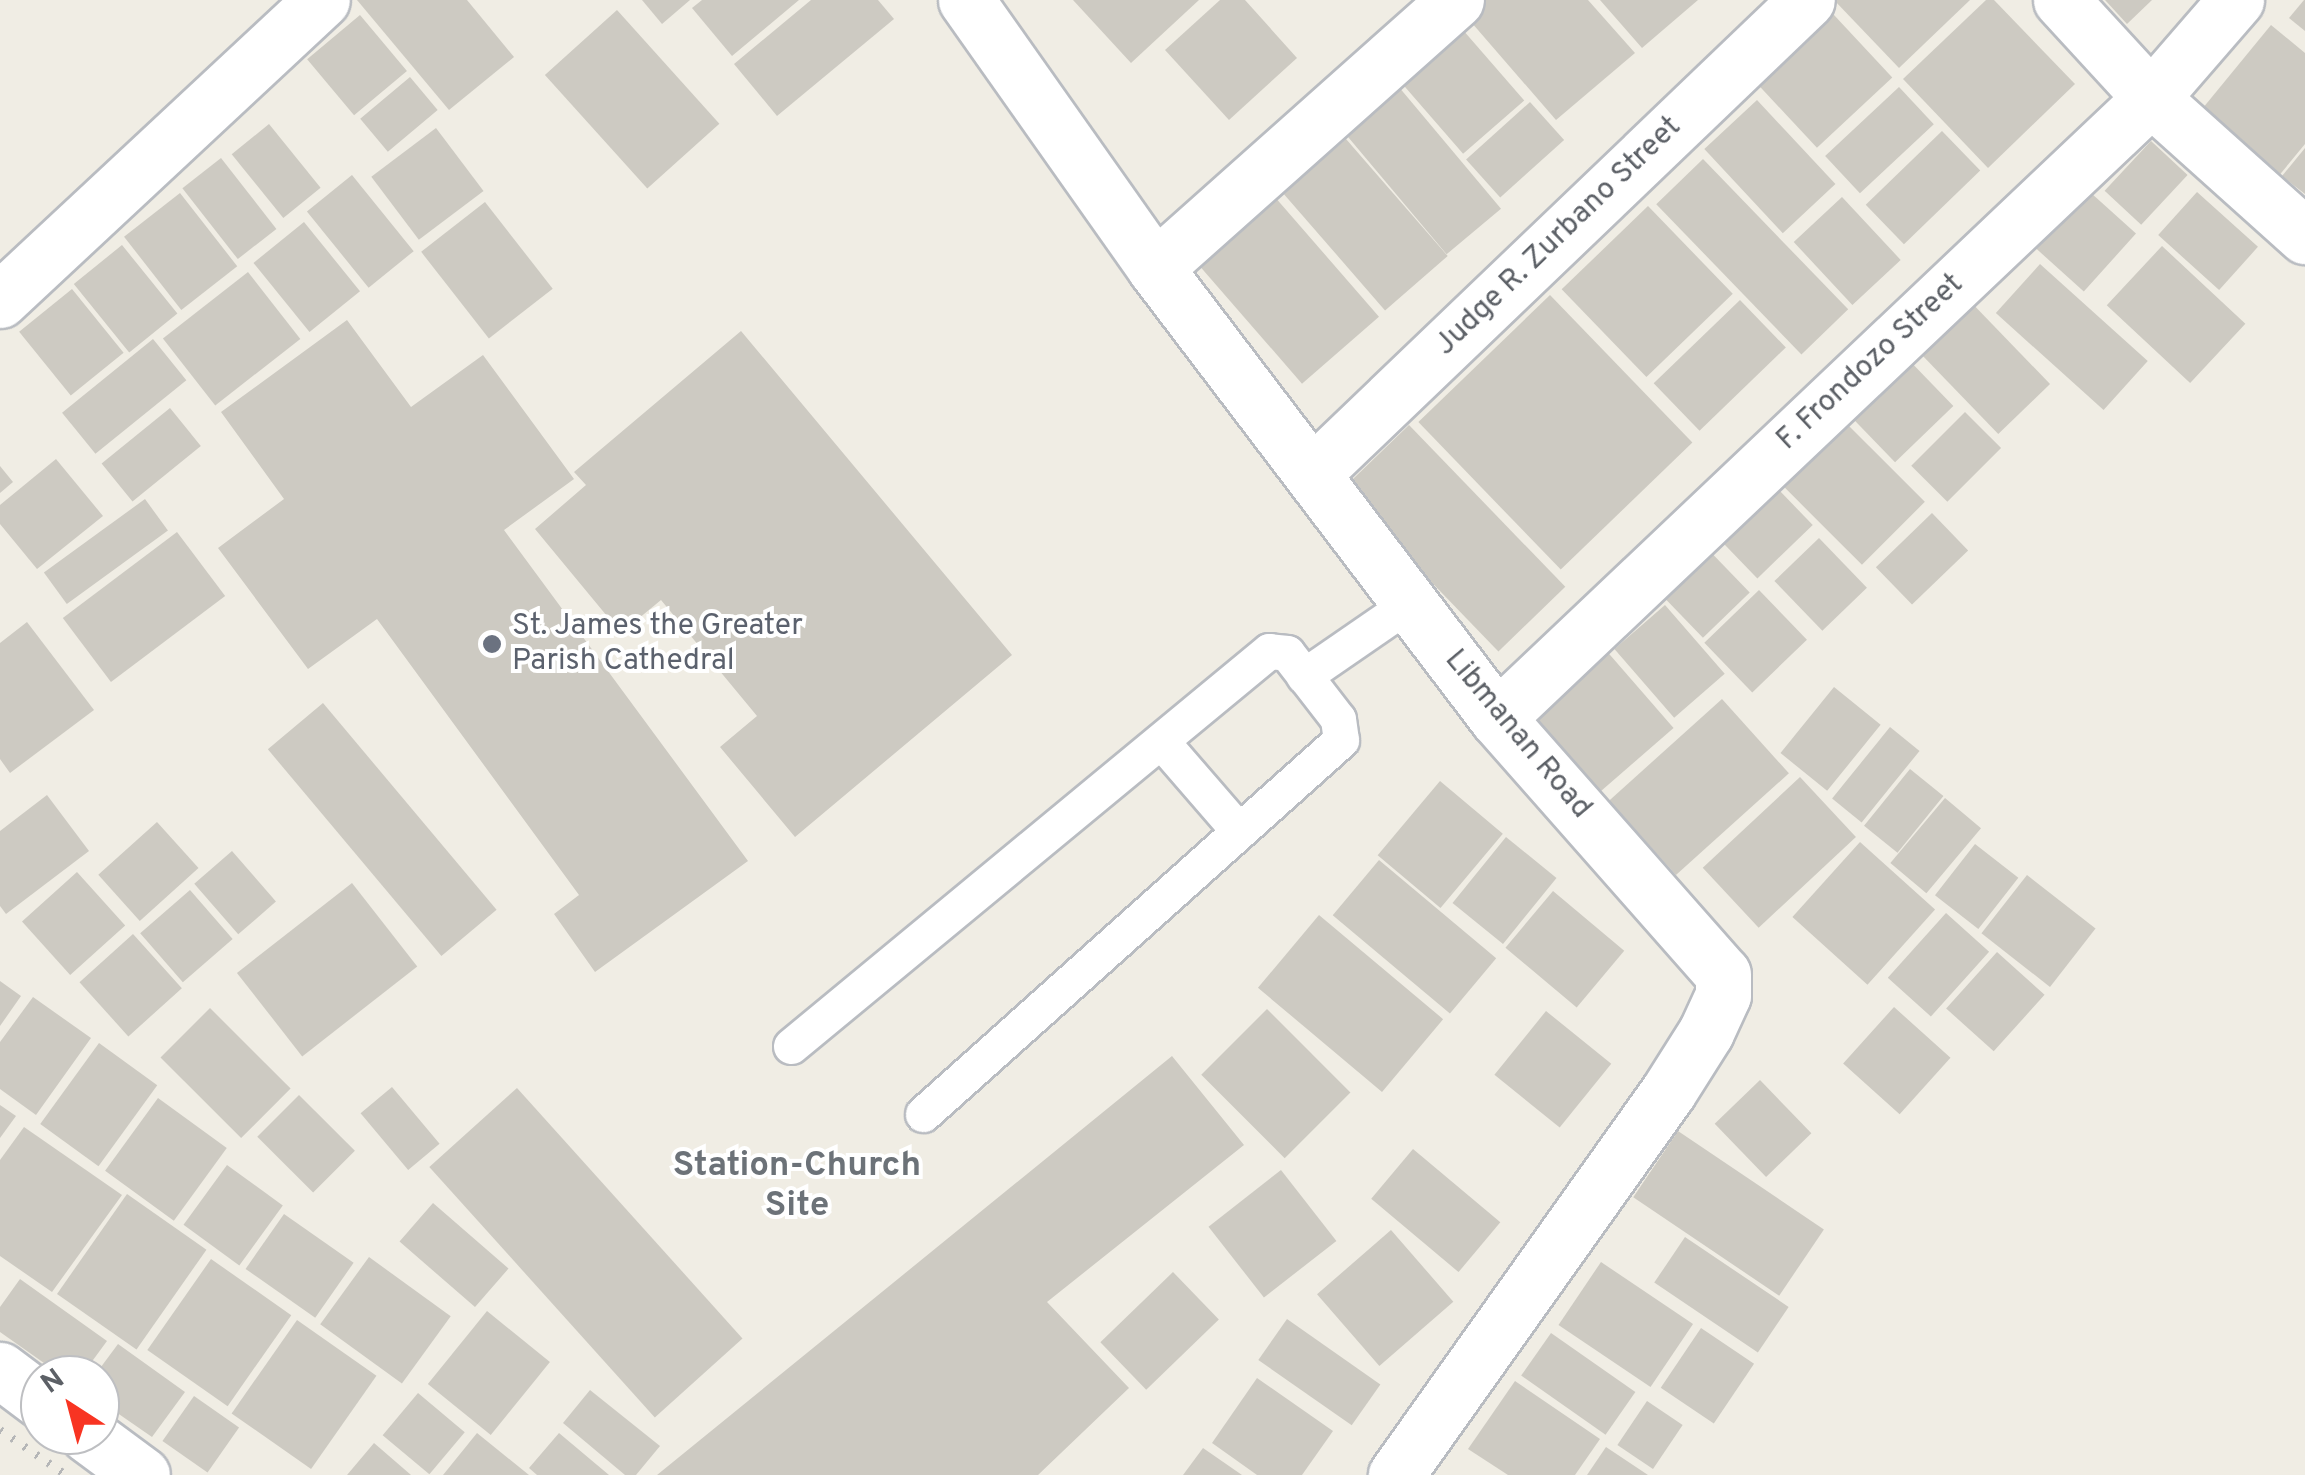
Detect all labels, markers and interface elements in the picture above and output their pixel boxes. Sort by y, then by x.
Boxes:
street label: Judge R. Zurbano Street [1428,110,1690,364]
street label: F. Frondozo Street [1770,267,1972,459]
place label: St. James the Greater Parish Cathedral [512,609,803,680]
marker: St. James the Greater Parish Cathedral [481,633,503,655]
street label: Libmanan Road [1436,643,1598,827]
district label: Station-Church Site [673,1145,921,1227]
north arrow [20,1355,120,1455]
text: N [35,1362,72,1403]

